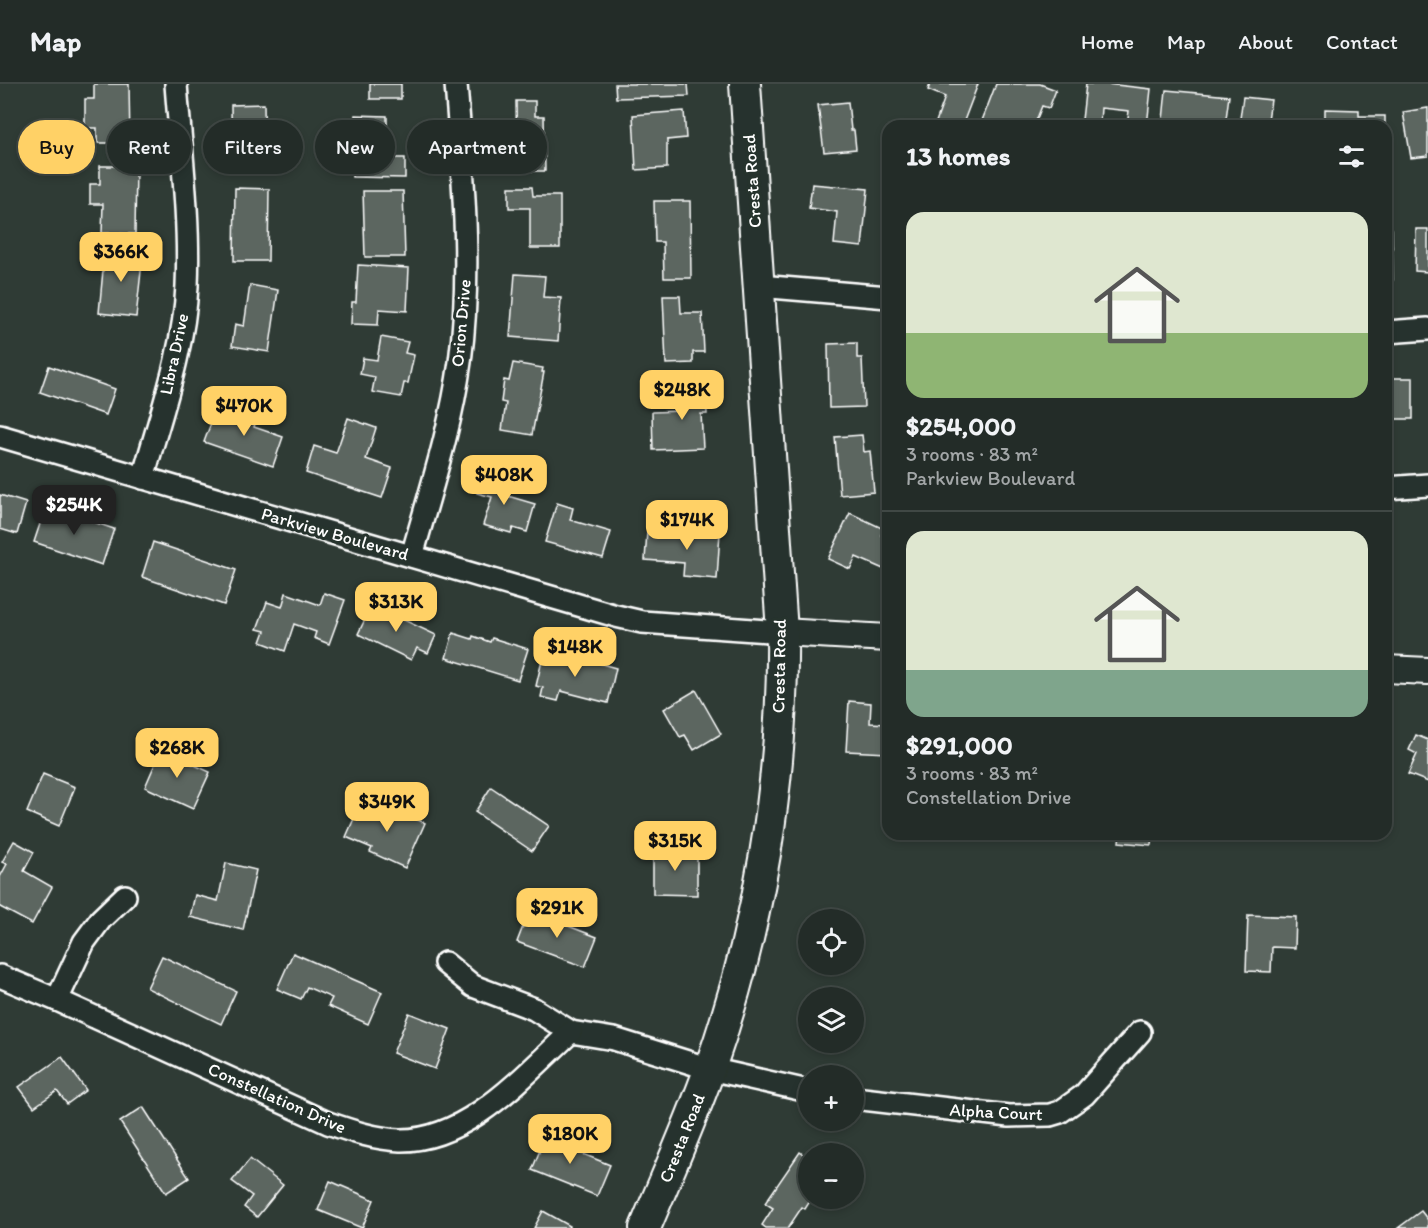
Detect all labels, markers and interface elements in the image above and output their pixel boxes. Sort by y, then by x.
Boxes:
text: Map [30,24,81,58]
text: Home [1081,29,1134,54]
text: Map [1167,29,1206,54]
text: About [1239,29,1293,54]
text: Contact [1326,29,1398,54]
chip: Buy [18,120,95,174]
chip: Rent [107,120,191,174]
chip: Filters [203,120,303,174]
chip: New [315,120,395,174]
chip: Apartment [407,120,547,174]
street label: Cresta Road [738,133,766,229]
text: 13 homes [906,140,1010,172]
icon: filters [1335,140,1368,173]
pin: $366K [79,232,163,283]
text: $366K [94,239,148,263]
icon: home [1083,251,1191,359]
street label: Orion Drive [446,278,476,368]
street label: Libra Drive [155,311,193,397]
pin: $248K [640,370,724,421]
text: $248K [654,377,710,401]
pin: $470K [202,386,286,437]
text: $470K [215,393,273,417]
text: $254,000 [906,410,1016,442]
text: 3 rooms · 83 m² [906,442,1038,466]
pin: $408K [462,455,546,506]
text: $408K [475,462,533,486]
text: Parkview Boulevard [906,466,1075,490]
pin: $254K [32,485,116,536]
text: $254K [46,492,102,516]
pin: $174K [645,500,729,551]
street label: Parkview Boulevard [259,502,412,566]
text: $174K [660,507,714,531]
icon: home [1083,570,1191,678]
pin: $313K [354,582,438,633]
text: $313K [369,589,423,613]
street label: Cresta Road [767,619,791,713]
pin: $148K [533,627,617,678]
text: $148K [547,634,603,658]
pin: $268K [135,728,219,779]
text: $291,000 [906,729,1013,761]
text: $268K [150,735,204,759]
text: 3 rooms · 83 m² [906,761,1038,785]
pin: $349K [345,782,429,833]
text: Constellation Drive [906,785,1071,809]
text: $349K [359,789,415,813]
pin: $315K [633,821,717,872]
text: $315K [648,828,702,852]
pin: $291K [515,888,599,939]
text: $291K [530,895,584,919]
map controls [798,909,864,1209]
button: locate [798,909,864,975]
button: layers [798,987,864,1053]
street label: Constellation Drive [205,1058,349,1138]
button: + [798,1065,864,1131]
street label: Cresta Road [654,1090,710,1186]
street label: Alpha Court [949,1099,1043,1125]
pin: $180K [528,1114,612,1165]
text: $180K [542,1121,598,1145]
button: − [798,1143,864,1209]

